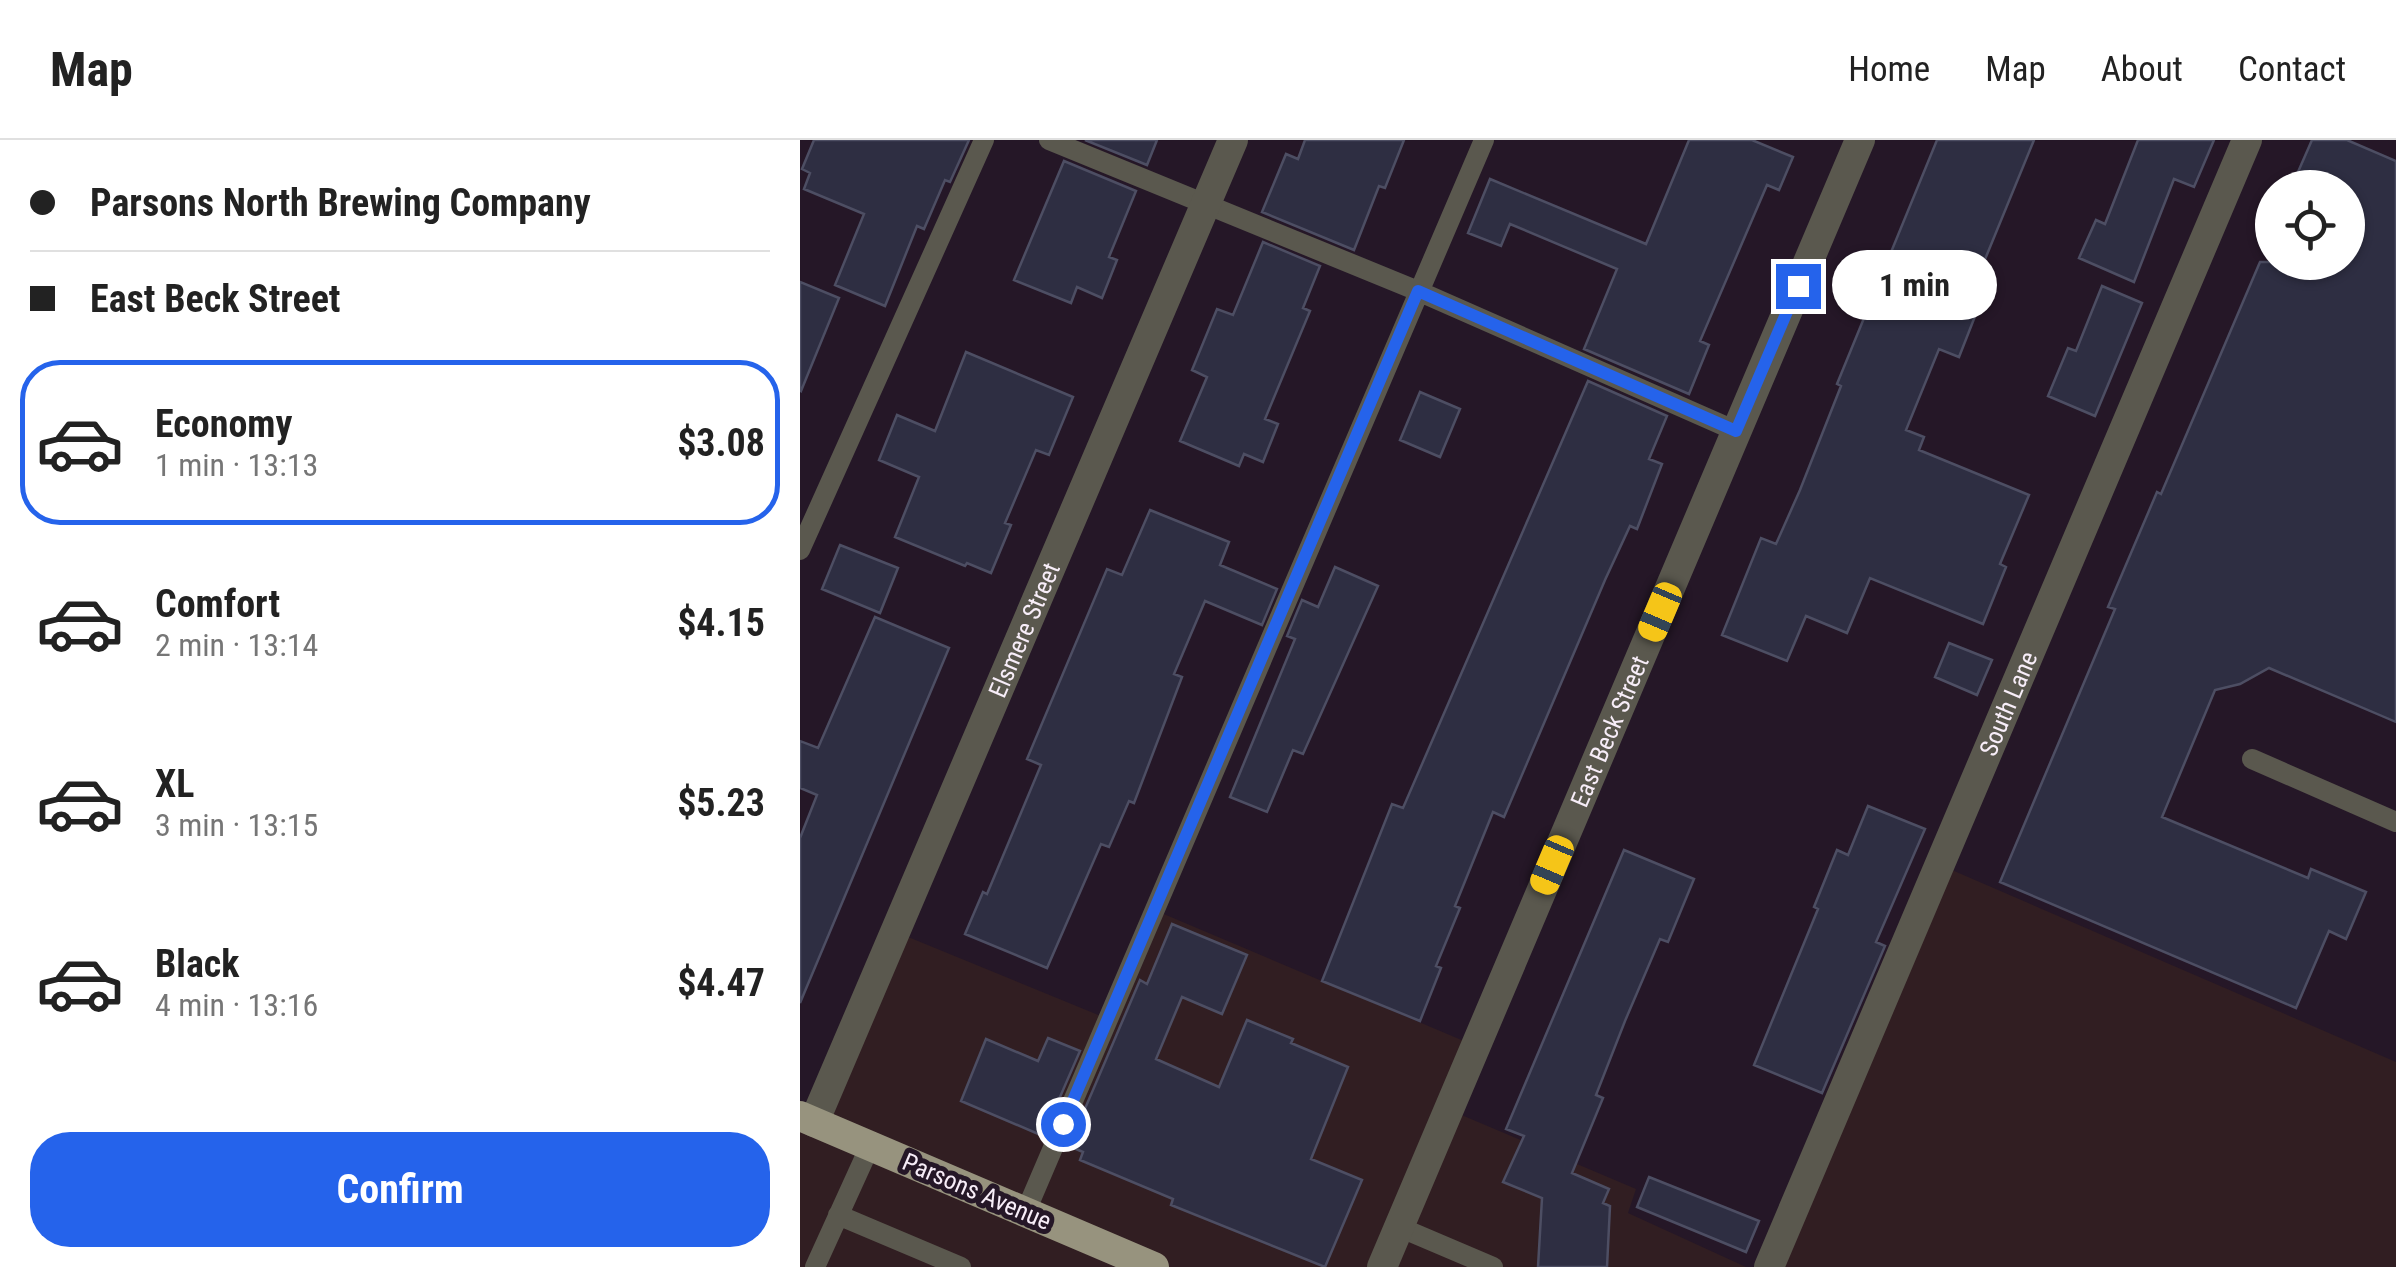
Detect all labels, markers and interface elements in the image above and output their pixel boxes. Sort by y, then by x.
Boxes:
text: Map [50,41,133,98]
text: Home [1848,49,1930,90]
text: Map [1985,49,2046,90]
text: About [2101,49,2183,90]
text: Contact [2238,49,2346,90]
map controls [2255,170,2365,280]
button: locate [2255,170,2365,280]
text: Parsons North Brewing Company [90,181,591,225]
callout: 1 min [1833,251,1998,321]
route end [1776,264,1821,309]
text: 1 min [1879,266,1950,304]
text: East Beck Street [90,277,341,321]
icon: car [35,398,125,488]
text: Economy [155,402,292,446]
text: $3.08 [677,421,765,465]
text: 1 min · 13:13 [155,446,318,484]
street label: Elsmere Street [983,558,1066,702]
icon: car [35,578,125,668]
car [1634,579,1686,645]
text: Comfort [155,582,280,626]
text: $4.15 [677,601,765,645]
text: 2 min · 13:14 [155,626,318,664]
street label: South Lane [1973,647,2043,760]
street label: East Beck Street [1565,651,1655,811]
icon: car [35,758,125,848]
text: XL [155,762,194,806]
text: $5.23 [677,781,765,825]
text: 3 min · 13:15 [155,806,318,844]
car [1526,832,1578,898]
icon: car [35,938,125,1028]
text: Black [155,942,239,986]
text: $4.47 [677,961,765,1005]
text: 4 min · 13:16 [155,986,318,1024]
route start [1041,1102,1086,1147]
button: Confirm [30,1132,770,1247]
street label: Parsons Avenue [898,1147,1055,1236]

